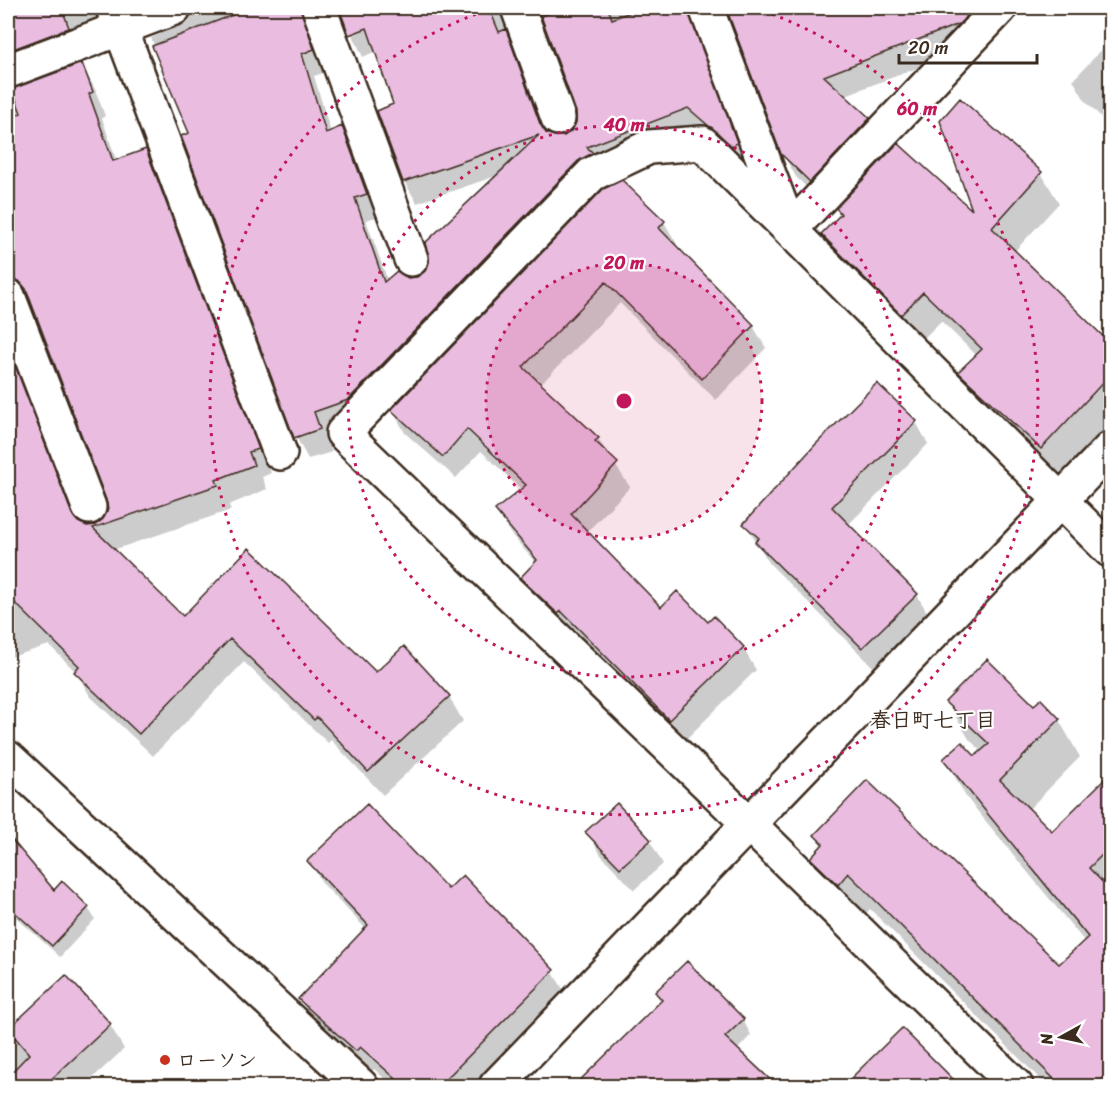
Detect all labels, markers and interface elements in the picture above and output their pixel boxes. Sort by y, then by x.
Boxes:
scale bar [899,27,1037,65]
text: 20 m [908,32,948,64]
text: 60 m [896,93,937,125]
text: 40 m [602,109,645,141]
text: 20 m [603,247,644,279]
centre of rings [614,391,634,411]
district label: 春日町七丁目 [870,701,996,739]
north arrow [1031,1007,1091,1067]
text: N [1031,1031,1062,1048]
place label: ローソン [177,1043,257,1078]
marker: ローソン [158,1053,172,1067]

